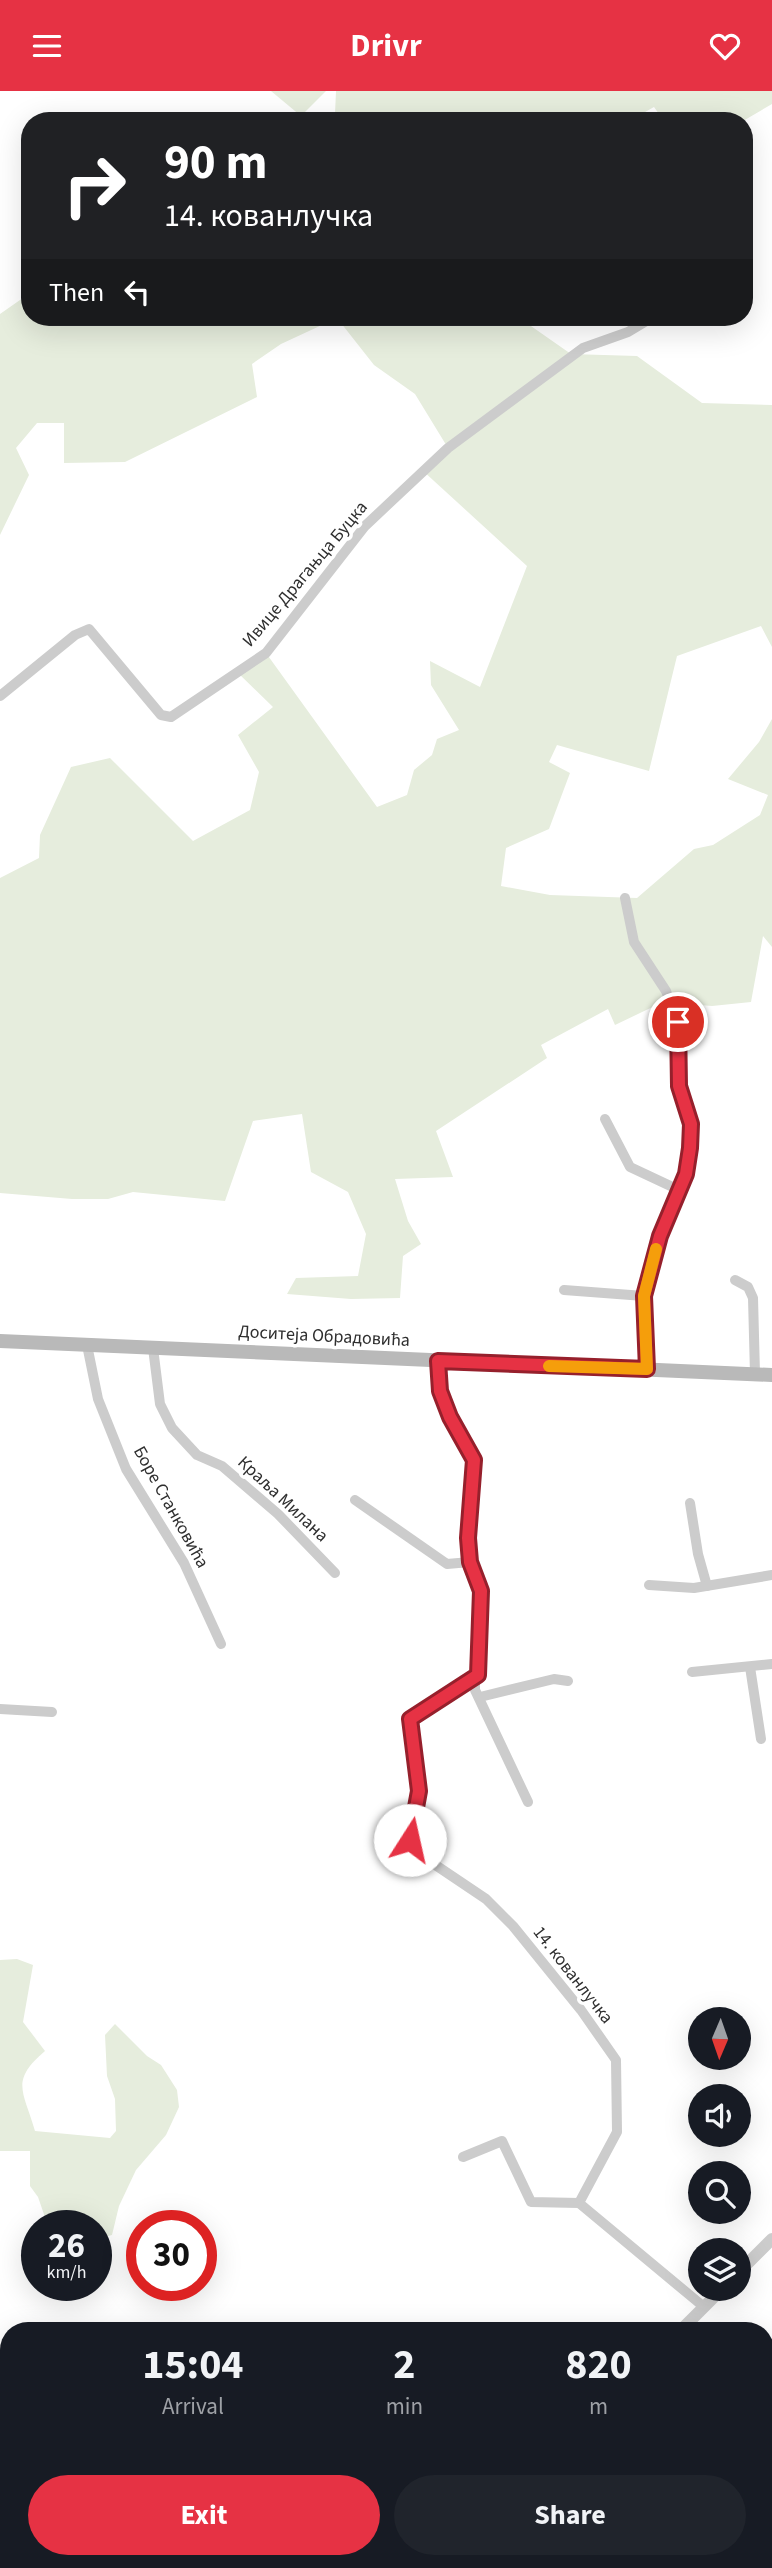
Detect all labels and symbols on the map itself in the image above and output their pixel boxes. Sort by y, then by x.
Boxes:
street label: Ивице Драгањца Буцка [237,496,373,652]
pin [648,992,708,1052]
street label: Доситеја Обрадовића [238,1319,410,1353]
street label: Боре Станковића [127,1441,215,1573]
street label: Краља Милана [232,1450,334,1548]
position arrow [373,1803,447,1877]
street label: 14. кованлучка [527,1921,619,2029]
north arrow [688,2007,751,2070]
speed limit sign: 30 [126,2210,217,2301]

